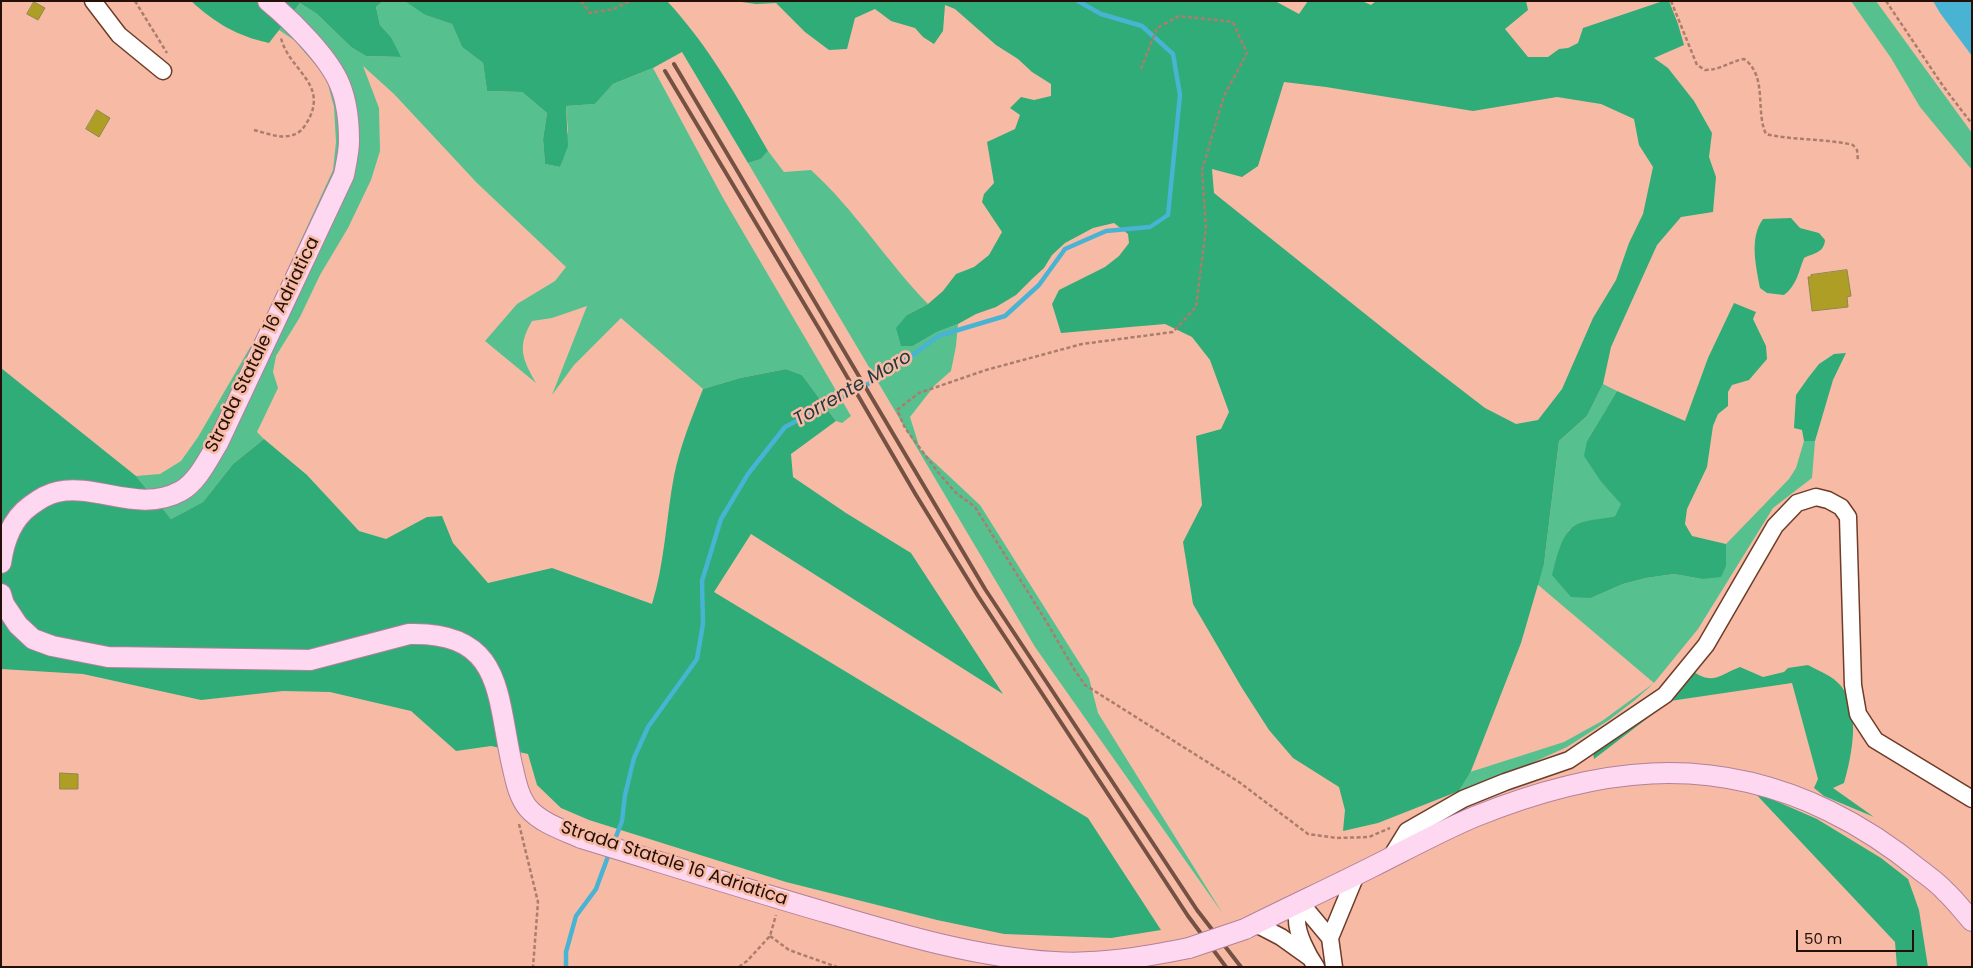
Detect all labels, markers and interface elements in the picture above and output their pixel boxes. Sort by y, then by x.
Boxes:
street label: Strada Statale 16 Adriatica [201,234,325,456]
water label: Torrente Moro [790,346,916,432]
street label: Strada Statale 16 Adriatica [558,817,790,911]
scale bar [1798,920,1916,952]
text: 50 m [1804,928,1842,949]

